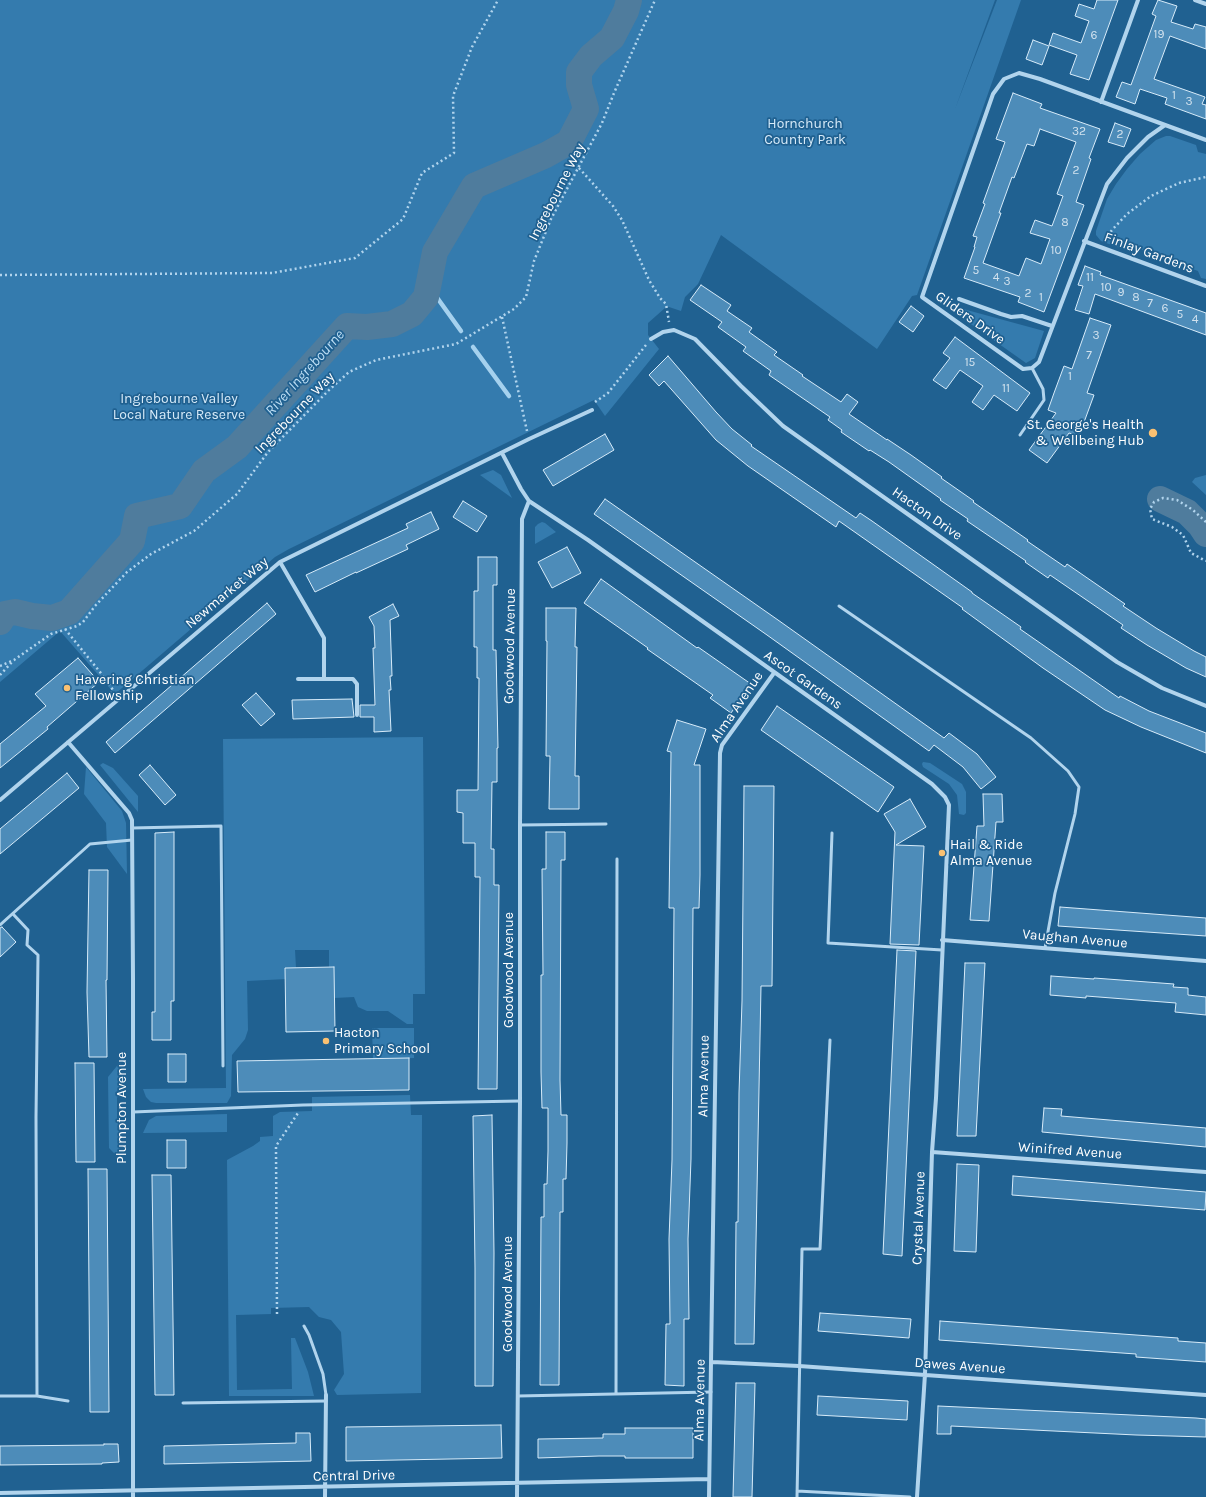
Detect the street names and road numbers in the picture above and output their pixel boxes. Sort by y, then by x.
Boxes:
street label: Ingrebourne Way [525,140,589,244]
street label: Finlay Gardens [1102,229,1196,277]
street label: Gliders Drive [932,288,1008,348]
street label: Ingrebourne Way [252,369,338,457]
street label: Hacton Drive [889,484,965,544]
street label: Newmarket Way [182,554,272,632]
street label: Goodwood Avenue [501,588,519,704]
street label: Ascot Gardens [761,647,845,713]
street label: Alma Avenue [707,668,767,746]
street label: Goodwood Avenue [501,912,517,1028]
street label: Vaughan Avenue [1022,926,1128,952]
street label: Alma Avenue [695,1035,713,1117]
street label: Plumpton Avenue [114,1052,130,1164]
street label: Winifred Avenue [1018,1139,1122,1163]
street label: Crystal Avenue [909,1171,929,1265]
street label: Goodwood Avenue [500,1236,516,1352]
street label: Dawes Avenue [914,1354,1006,1378]
street label: Alma Avenue [691,1359,709,1441]
street label: Central Drive [313,1467,395,1485]

